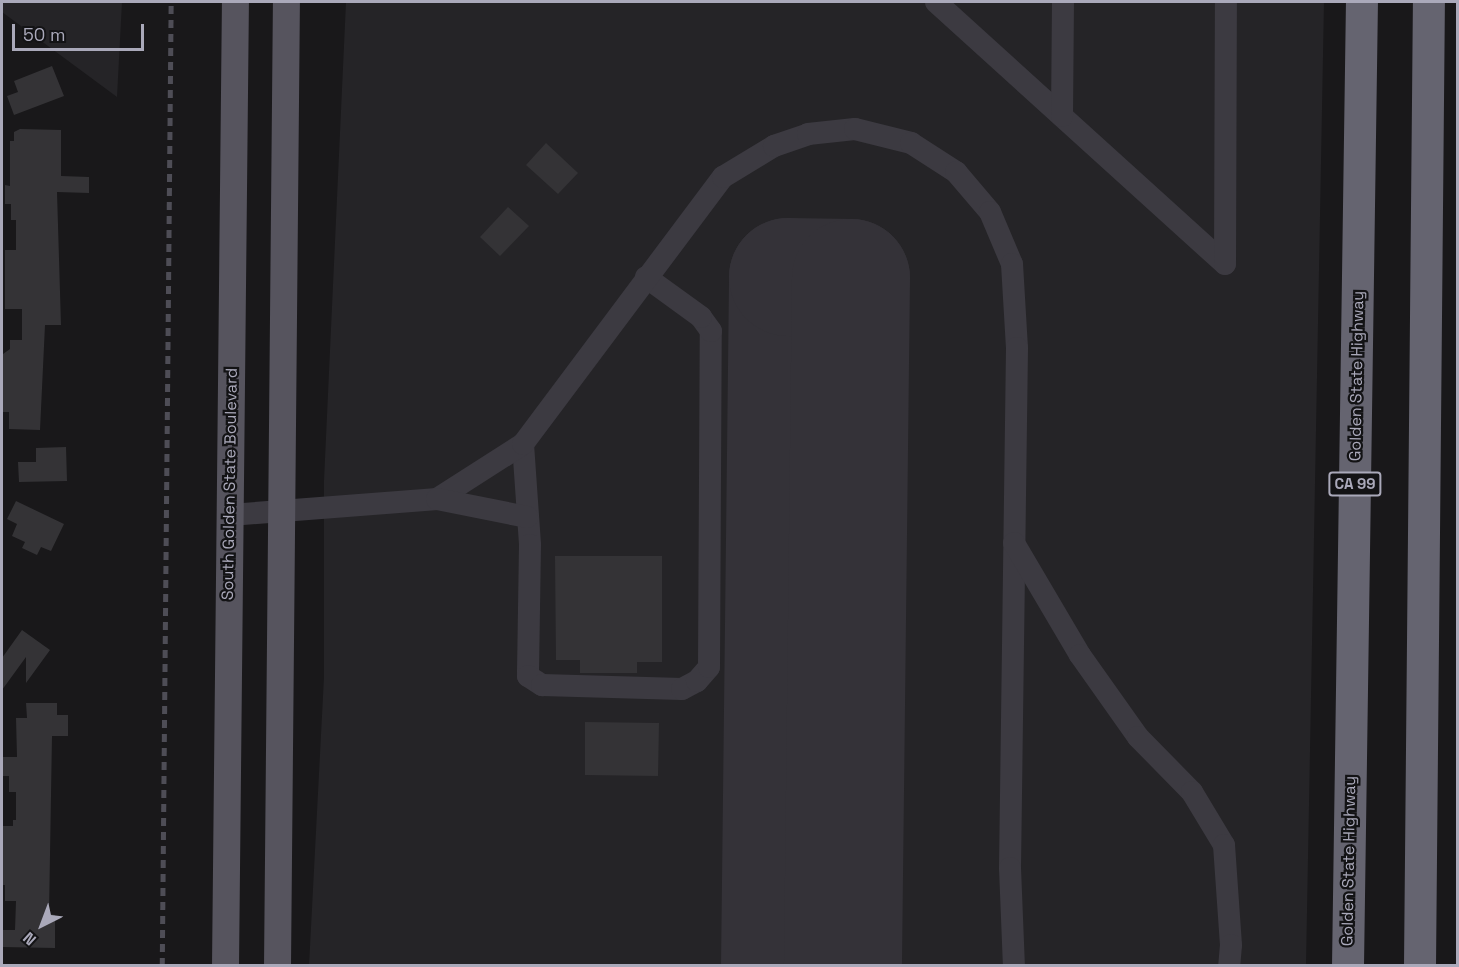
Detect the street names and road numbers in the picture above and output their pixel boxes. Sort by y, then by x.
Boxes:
street label: Golden State Highway [1346,291,1368,461]
street label: South Golden State Boulevard [218,368,242,600]
road number: CA 99 [1328,472,1382,496]
street label: Golden State Highway [1338,776,1360,946]

